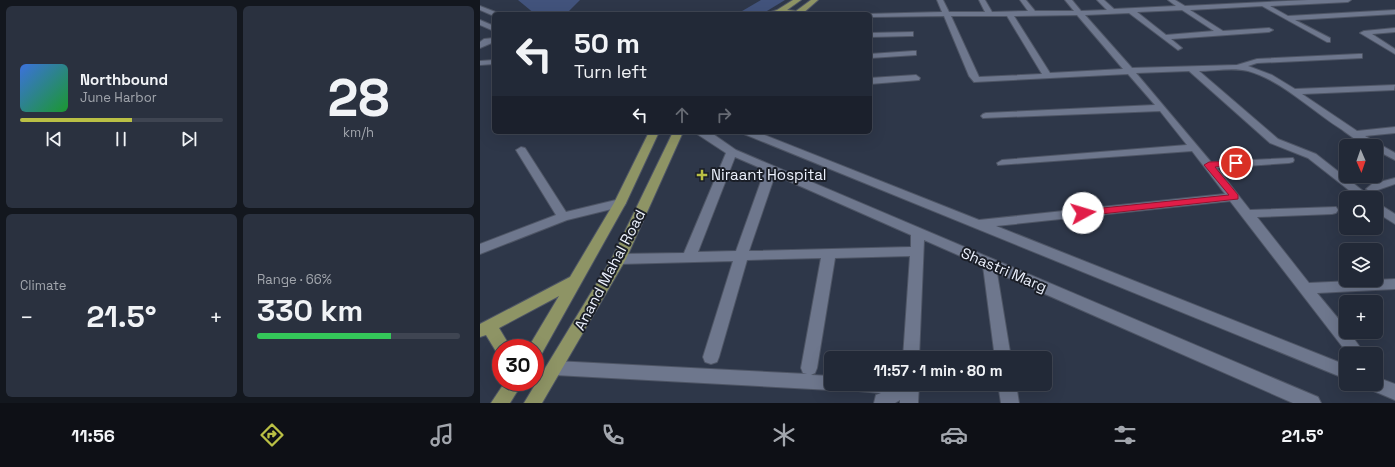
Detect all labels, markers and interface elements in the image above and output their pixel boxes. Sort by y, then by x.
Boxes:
text: 50 m [574,25,640,61]
icon: left [508,28,560,80]
text: Turn left [574,60,647,83]
text: 28 [327,65,390,131]
text: Northbound [80,70,168,89]
text: June Harbor [80,89,157,106]
icon: left [629,104,651,126]
icon: ahead [671,104,693,126]
icon: right [713,104,735,126]
text: km/h [343,124,374,141]
icon: previous [43,128,65,150]
icon: pause [110,128,132,150]
icon: next [178,128,200,150]
north arrow [1339,139,1383,183]
map controls [1339,139,1383,391]
pin [1219,146,1253,180]
icon: arrive [1225,152,1247,174]
place label: Niraant Hospital [711,165,827,184]
marker: Niraant Hospital [696,169,708,181]
button: search [1339,191,1383,235]
position arrow [1062,192,1104,234]
street label: Anand Mahal Road [570,206,649,333]
street label: Shastri Marg [958,243,1050,296]
button: layers [1339,243,1383,287]
text: Range · 66% [257,271,332,288]
text: Climate [20,277,66,294]
text: 330 km [257,291,363,330]
button: + [1339,295,1383,339]
text: 21.5° [86,297,157,336]
text: − [20,303,34,331]
text: + [209,303,223,331]
speed limit sign: 30 [492,339,544,391]
button: − [1339,347,1383,391]
text: 11:57 · 1 min · 80 m [874,361,1002,380]
icon: directions [258,421,286,449]
icon: music [428,421,456,449]
icon: phone [599,421,627,449]
icon: climate [770,421,798,449]
icon: car [940,421,968,449]
icon: filters [1111,421,1139,449]
text: 11:56 [71,424,115,447]
text: 21.5° [1281,424,1324,447]

